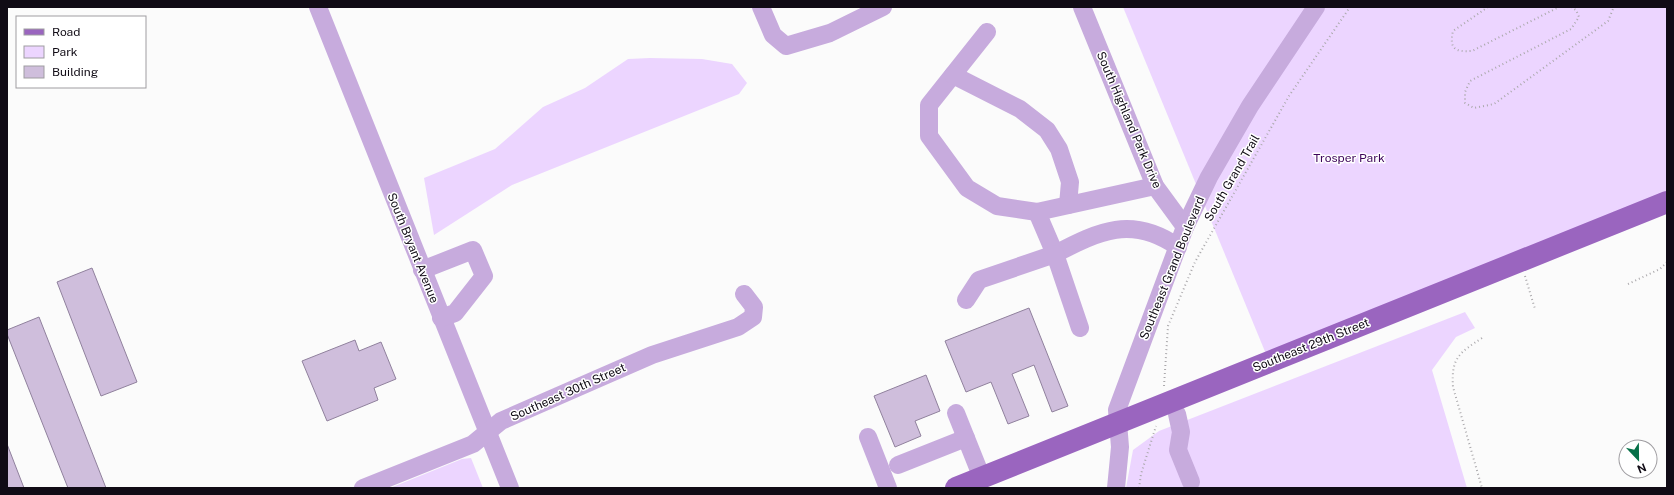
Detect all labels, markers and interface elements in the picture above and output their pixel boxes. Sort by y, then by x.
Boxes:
legend [16,16,146,88]
text: Road [52,25,80,39]
text: Park [52,45,78,59]
street label: South Highland Park Drive [1094,49,1164,191]
text: Building [52,65,98,79]
street label: South Grand Trail [1202,132,1263,224]
park label: Trosper Park [1313,151,1385,165]
street label: South Bryant Avenue [384,191,442,305]
street label: Southeast Grand Boulevard [1137,194,1207,342]
street label: Southeast 29th Street [1251,315,1372,375]
street label: Southeast 30th Street [508,360,628,424]
north arrow [1618,439,1658,479]
text: N [1636,461,1648,475]

